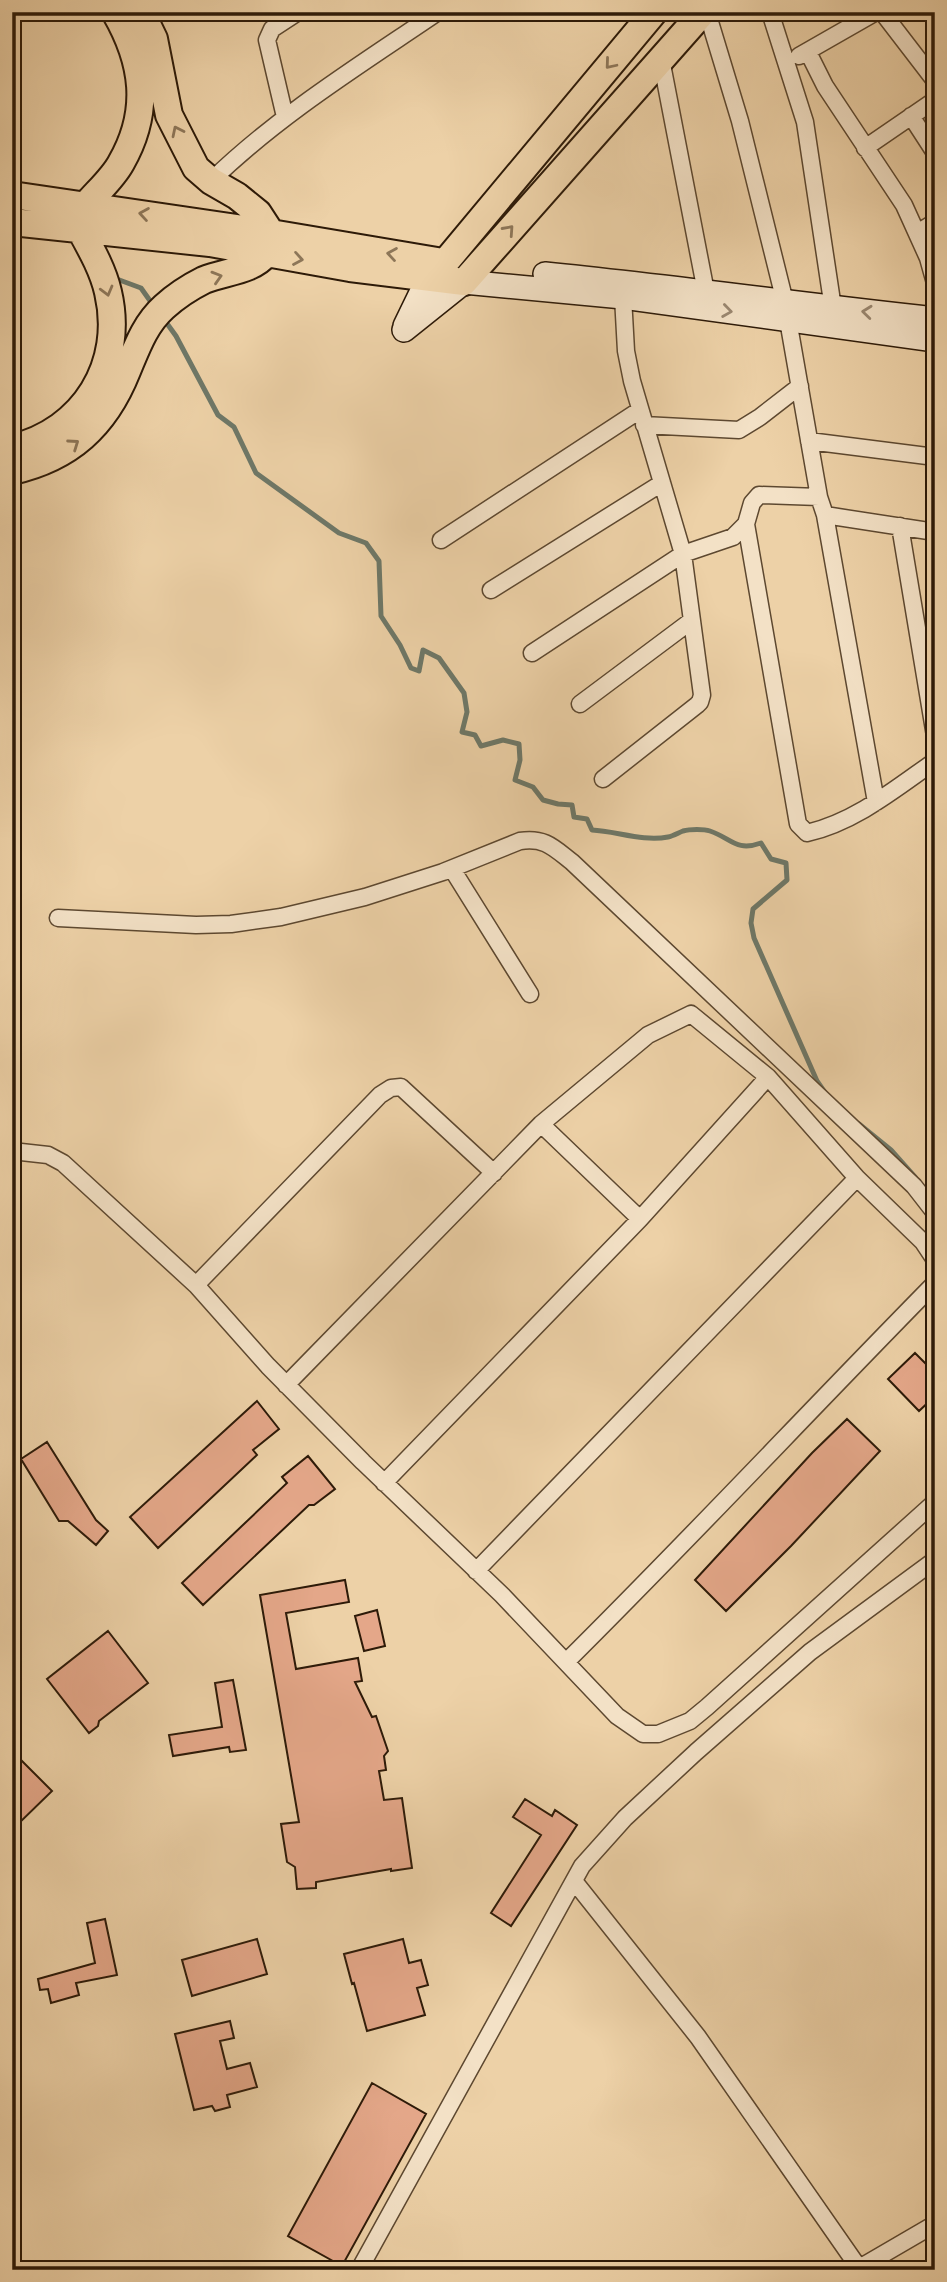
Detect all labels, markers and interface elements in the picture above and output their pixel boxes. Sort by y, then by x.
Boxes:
one-way arrow [606,56,618,69]
one-way arrow [171,126,185,139]
one-way arrow [138,207,150,222]
one-way arrow [501,225,513,238]
one-way arrow [386,246,398,261]
one-way arrow [293,251,304,266]
one-way arrow [210,270,222,285]
one-way arrow [99,285,113,297]
one-way arrow [721,303,733,318]
one-way arrow [861,305,872,320]
one-way arrow [66,440,79,452]

